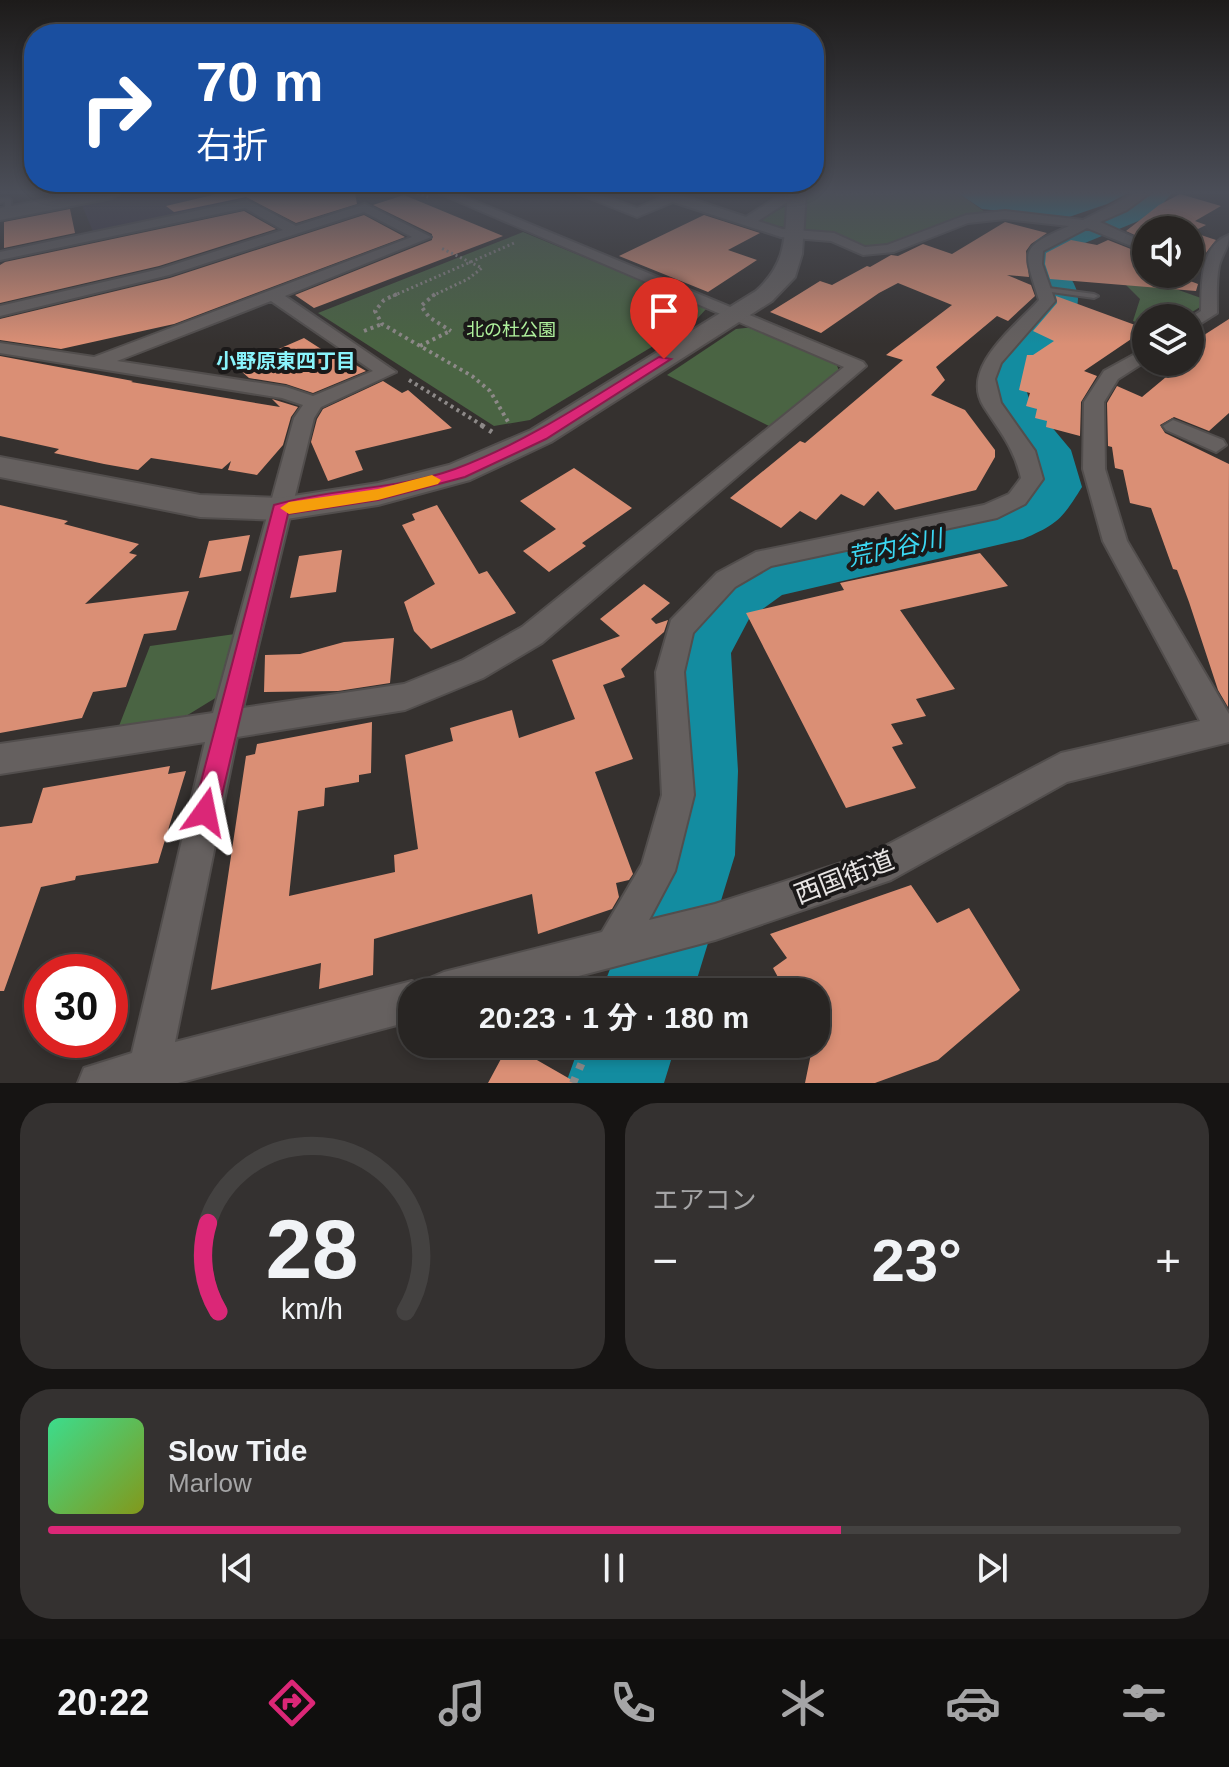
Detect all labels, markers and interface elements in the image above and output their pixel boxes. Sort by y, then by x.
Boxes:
text: 70 m [196,50,324,113]
icon: right [64,56,168,160]
text: 右折 [196,125,268,166]
map controls [1132,216,1204,376]
button: sound [1132,216,1204,288]
pin [630,277,698,359]
icon: arrive [642,289,686,333]
button: layers [1132,304,1204,376]
park label: 北の杜公園 [466,320,556,340]
district label: 小野原東四丁目 [216,350,356,372]
water label: 荒内谷川 [845,524,948,571]
position arrow [163,770,247,854]
street label: 西国街道 [790,844,898,910]
speed limit sign: 30 [24,954,128,1058]
text: 20:23 · 1 分 · 180 m [479,1001,749,1034]
text: エアコン [653,1185,757,1215]
text: 28 [266,1203,359,1296]
text: 23° [871,1227,962,1294]
text: − [653,1236,678,1285]
text: + [1155,1236,1181,1285]
text: km/h [281,1293,343,1325]
text: Slow Tide [168,1434,307,1467]
text: Marlow [168,1468,252,1498]
icon: previous [215,1546,259,1590]
icon: pause [592,1546,636,1590]
icon: next [970,1546,1014,1590]
icon: directions [264,1675,320,1731]
icon: music [434,1675,490,1731]
icon: phone [605,1675,661,1731]
icon: climate [775,1675,831,1731]
icon: car [945,1675,1001,1731]
icon: filters [1116,1675,1172,1731]
text: 20:22 [57,1682,149,1723]

